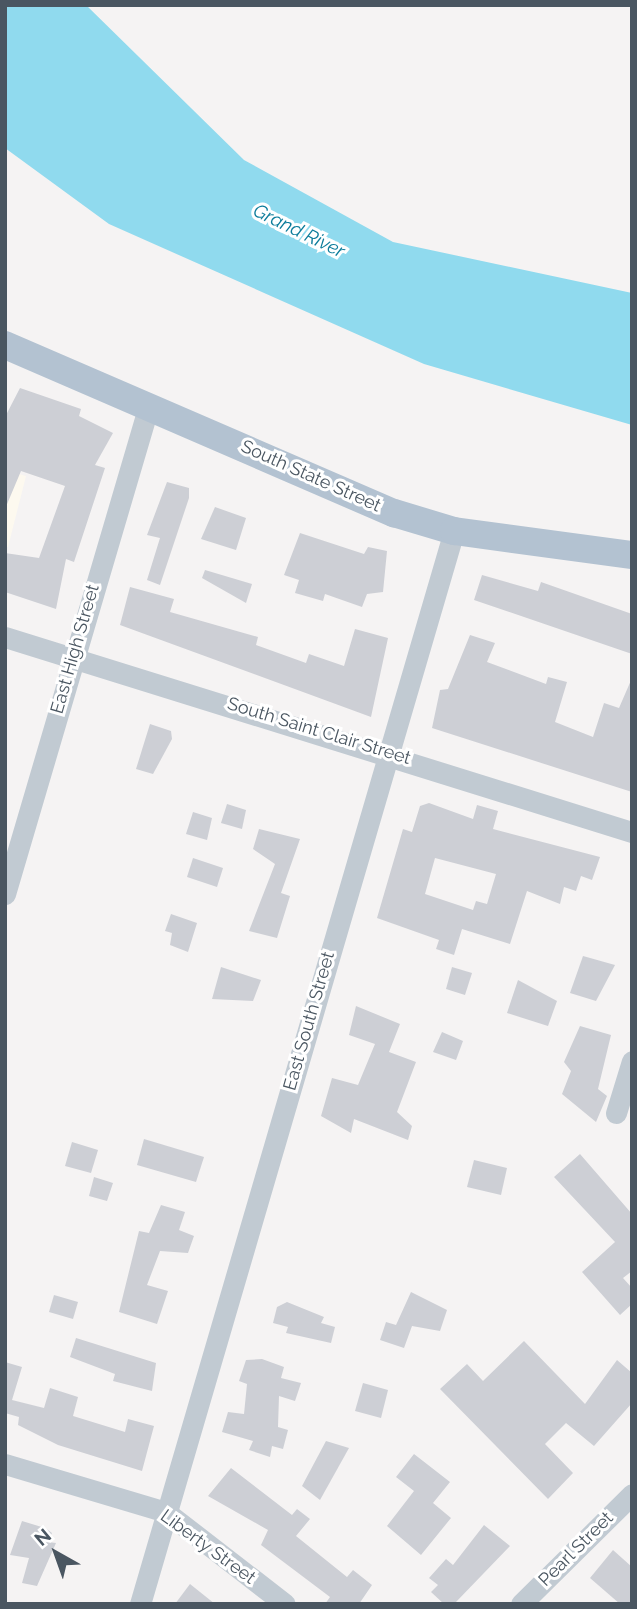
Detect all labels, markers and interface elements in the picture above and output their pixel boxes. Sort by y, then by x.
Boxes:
water label: Grand River [249,199,349,263]
street label: South State Street [238,435,384,517]
street label: East High Street [46,582,104,716]
street label: South Saint Clair Street [225,693,413,769]
street label: East South Street [279,949,339,1093]
street label: Liberty Street [156,1505,260,1589]
street label: Pearl Street [534,1507,618,1591]
north arrow [21,1518,91,1588]
text: N [30,1524,55,1550]

